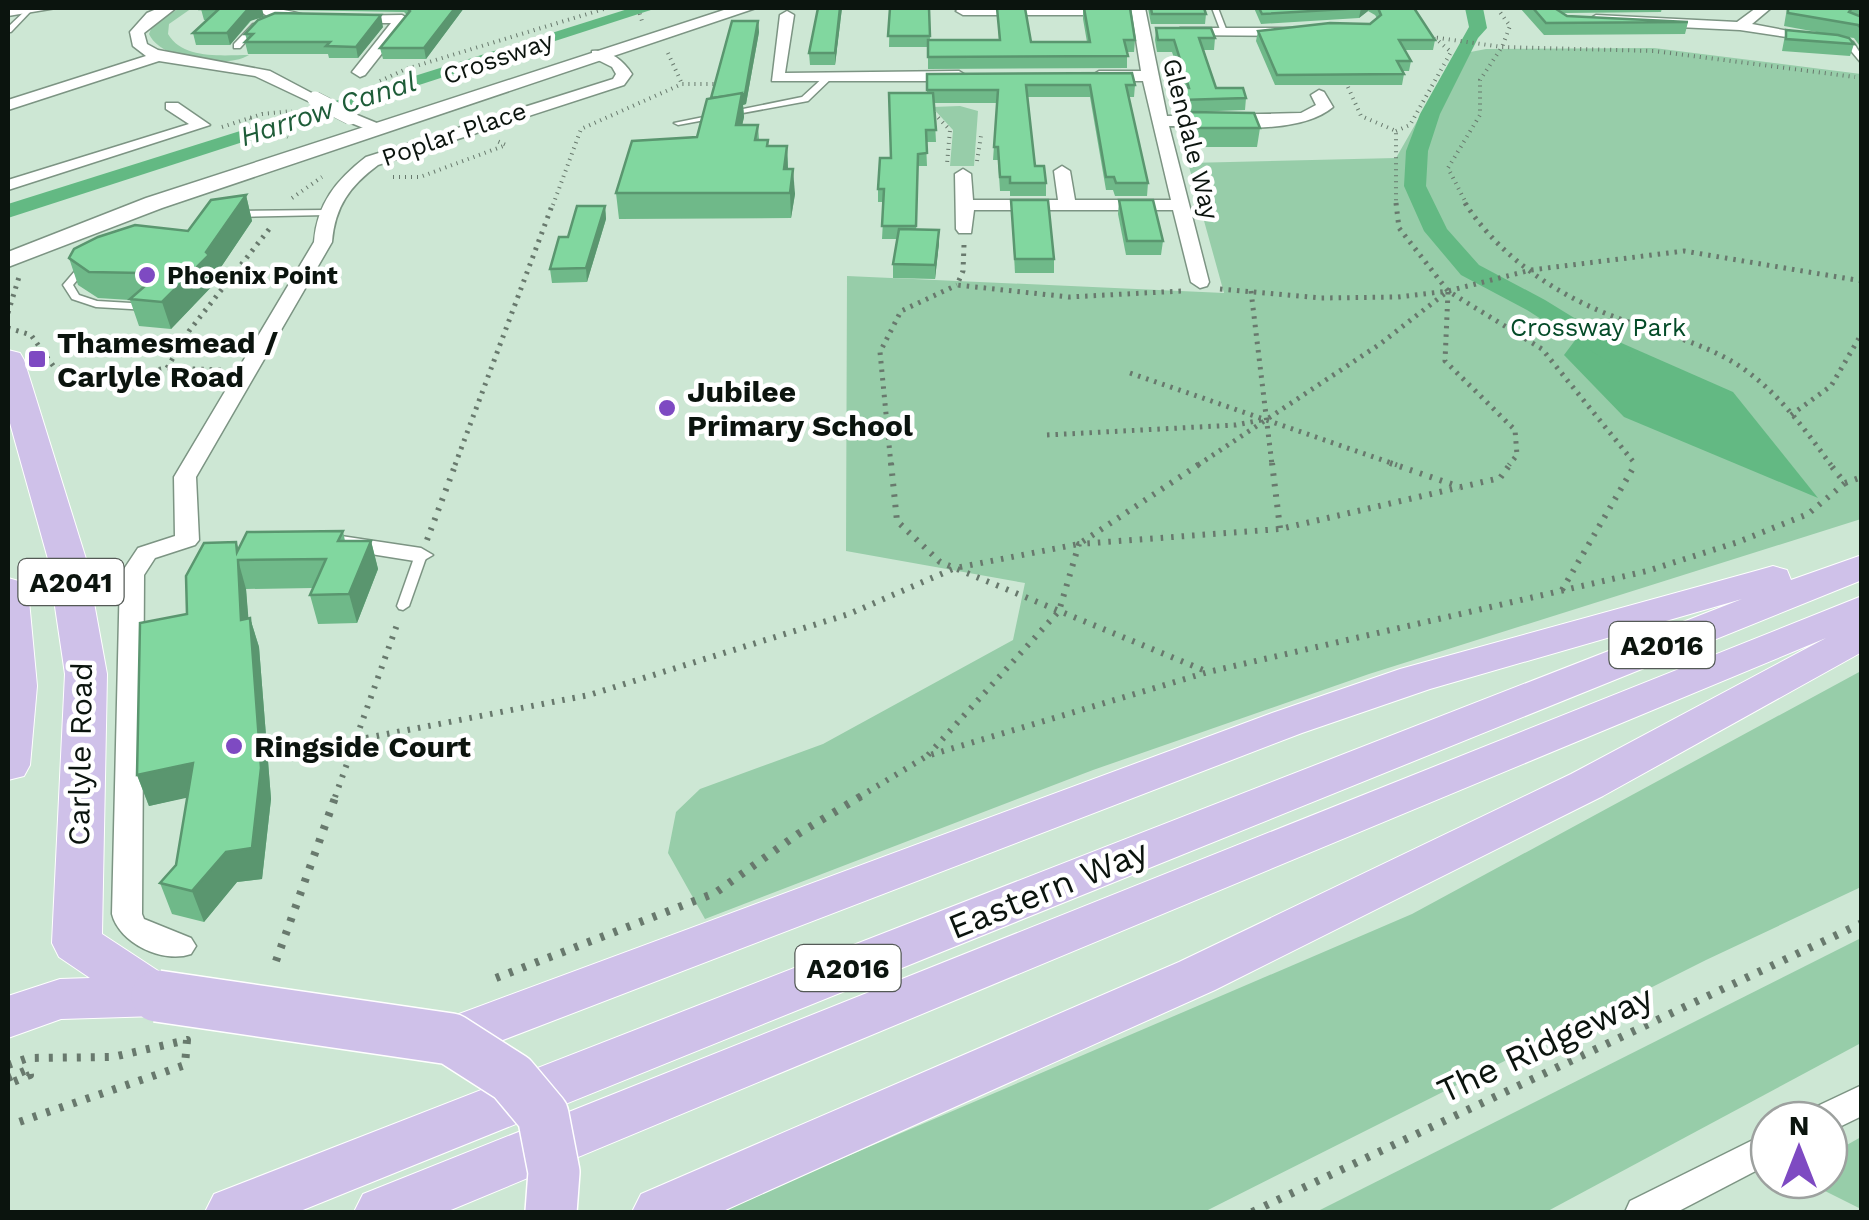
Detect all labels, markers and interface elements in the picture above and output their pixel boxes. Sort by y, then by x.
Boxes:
street label: Crossway [439,26,557,90]
street label: Glendale Way [1157,56,1225,223]
water label: Harrow Canal [236,65,420,153]
street label: Poplar Place [378,96,530,172]
place label: Phoenix Point [167,261,338,290]
marker: Phoenix Point [136,264,158,286]
park label: Crossway Park [1510,313,1686,342]
place label: Thamesmead / Carlyle Road [57,325,278,394]
marker: Thamesmead / Carlyle Road [26,348,48,370]
place label: Jubilee Primary School [687,374,913,443]
marker: Jubilee Primary School [656,397,678,419]
road number: A2041 [18,559,124,605]
road number: A2016 [1610,622,1714,668]
street label: Carlyle Road [61,662,99,846]
place label: Ringside Court [254,729,471,764]
marker: Ringside Court [223,735,245,757]
street label: Eastern Way [942,830,1154,948]
road number: A2016 [796,945,900,991]
street label: The Ridgeway [1431,976,1659,1112]
north arrow [1749,1100,1849,1200]
text: N [1789,1109,1809,1142]

